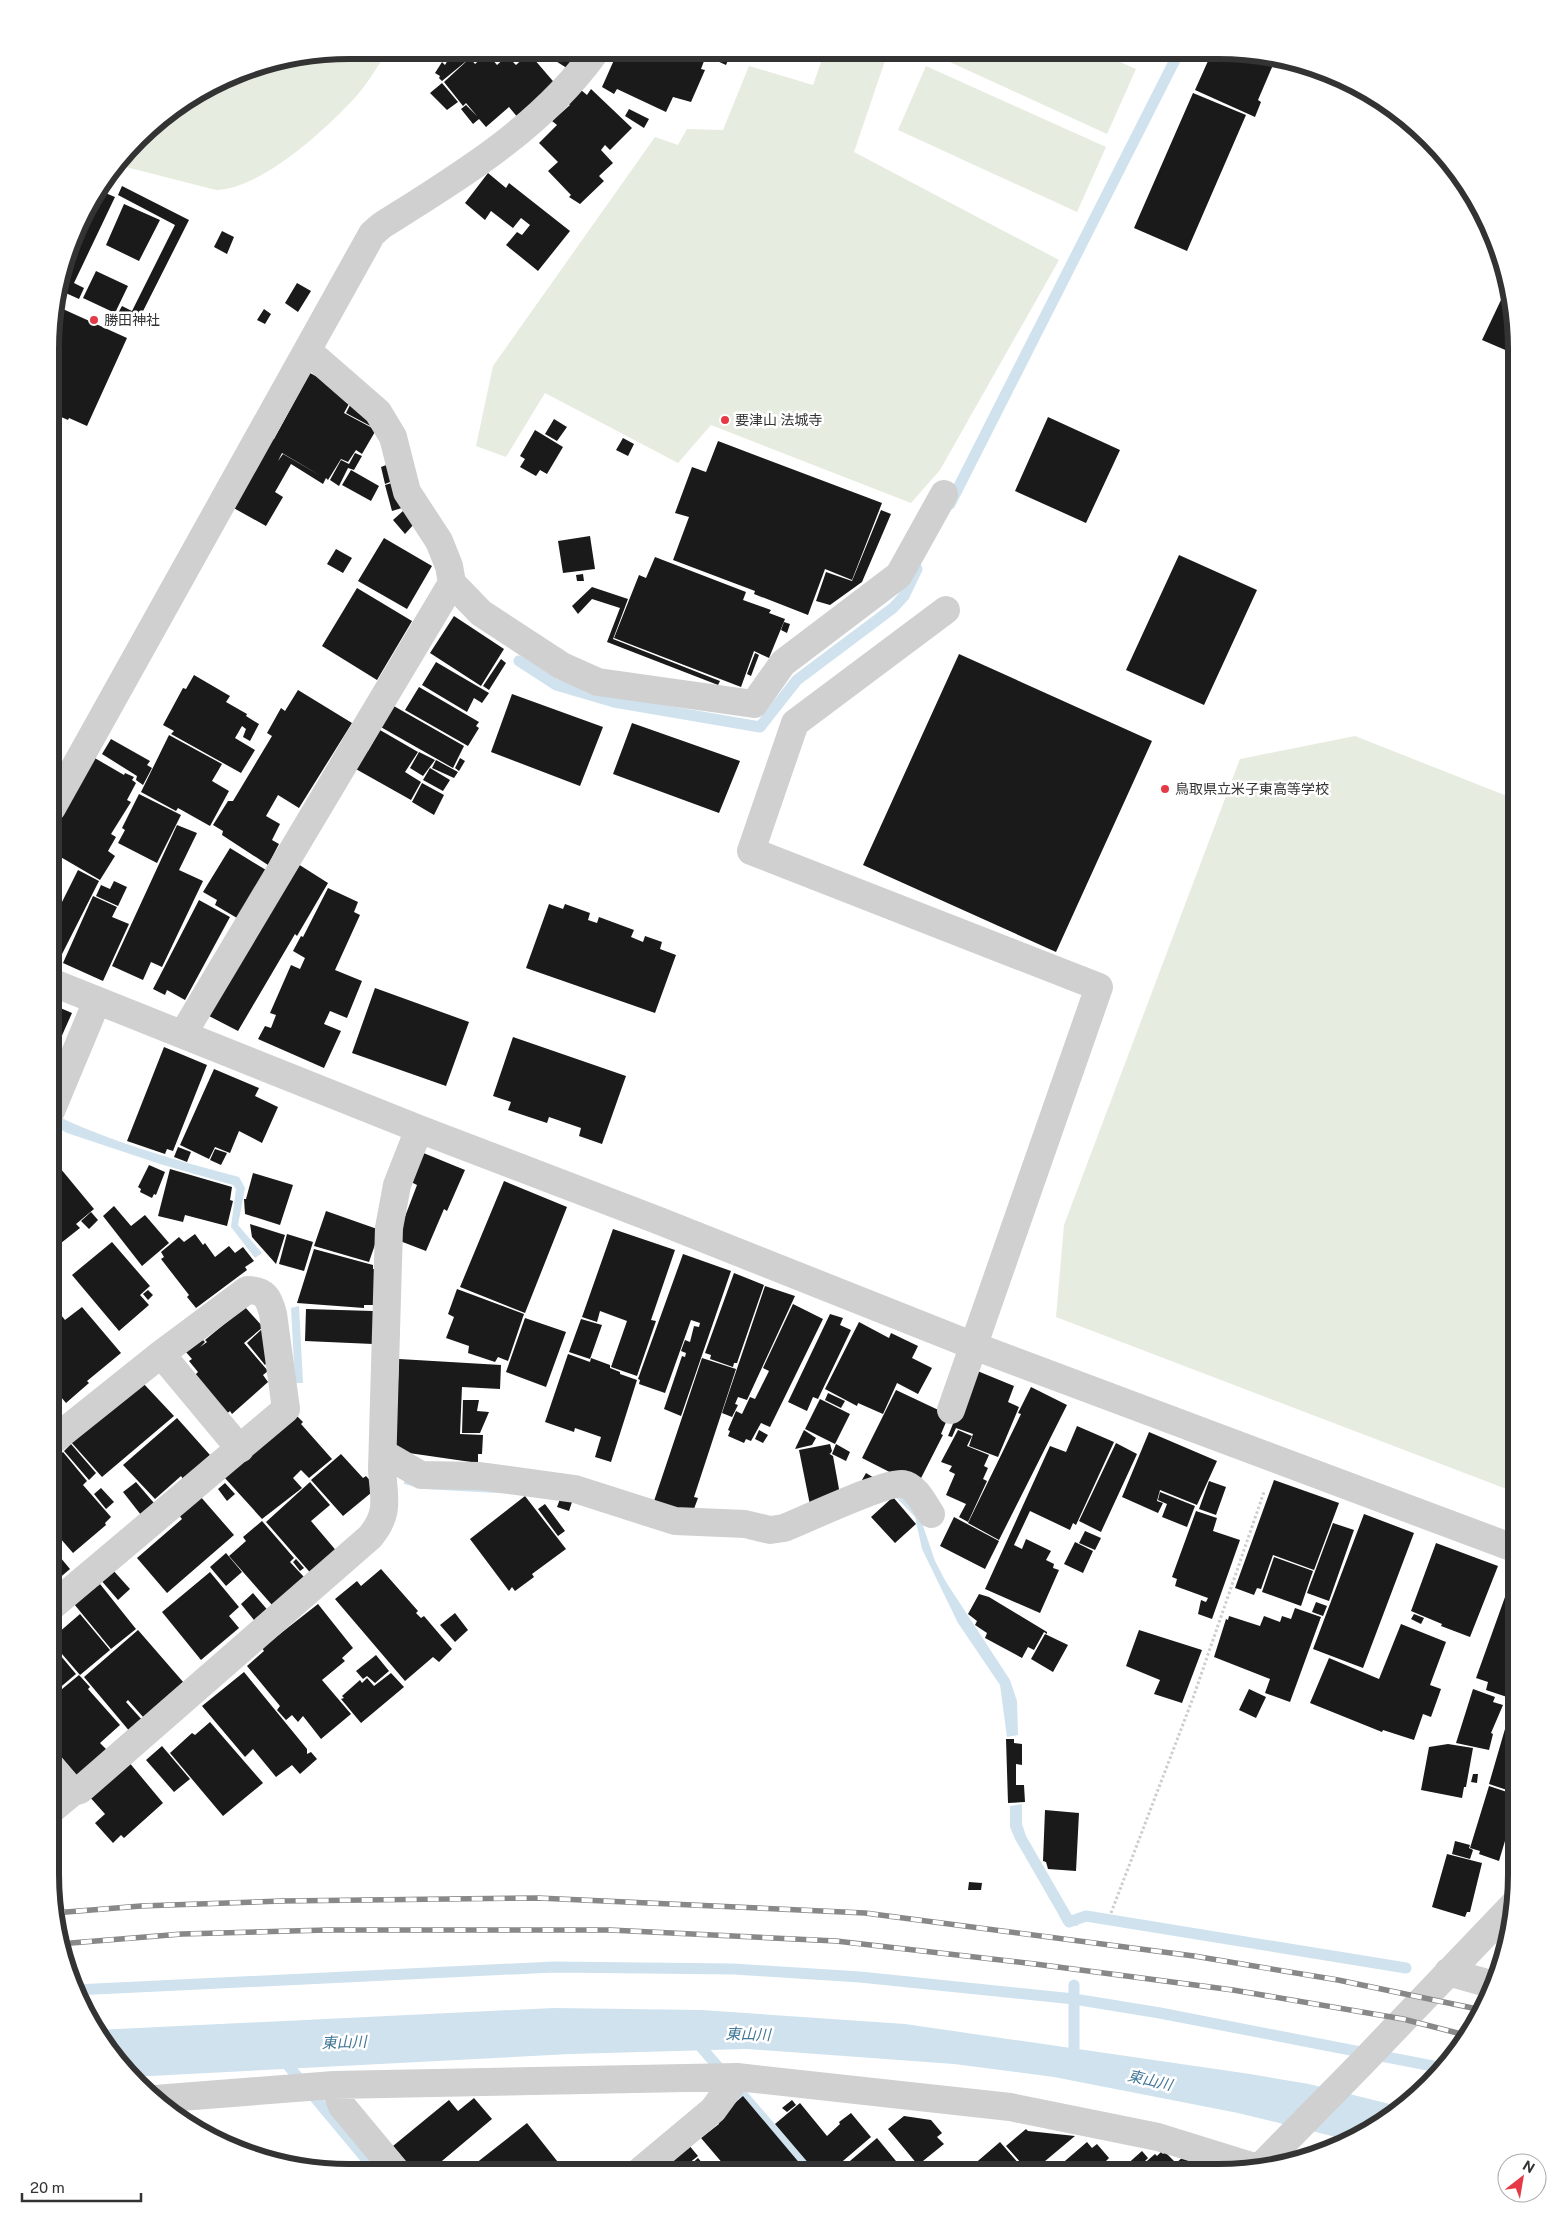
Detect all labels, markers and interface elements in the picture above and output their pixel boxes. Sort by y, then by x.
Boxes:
place label: 勝田神社 [104,312,160,328]
marker: 勝田神社 [88,314,100,326]
place label: 要津山 法城寺 [735,412,822,428]
marker: 要津山 法城寺 [719,414,731,426]
place label: 鳥取県立米子東高等学校 [1175,781,1329,797]
marker: 鳥取県立米子東高等学校 [1159,783,1171,795]
water label: 東山川 [725,2025,773,2043]
water label: 東山川 [321,2033,369,2051]
water label: 東山川 [1126,2067,1176,2094]
north arrow [1497,2153,1547,2203]
text: N [1520,2157,1538,2177]
scale bar [22,2170,141,2202]
text: 20 m [30,2179,65,2196]

